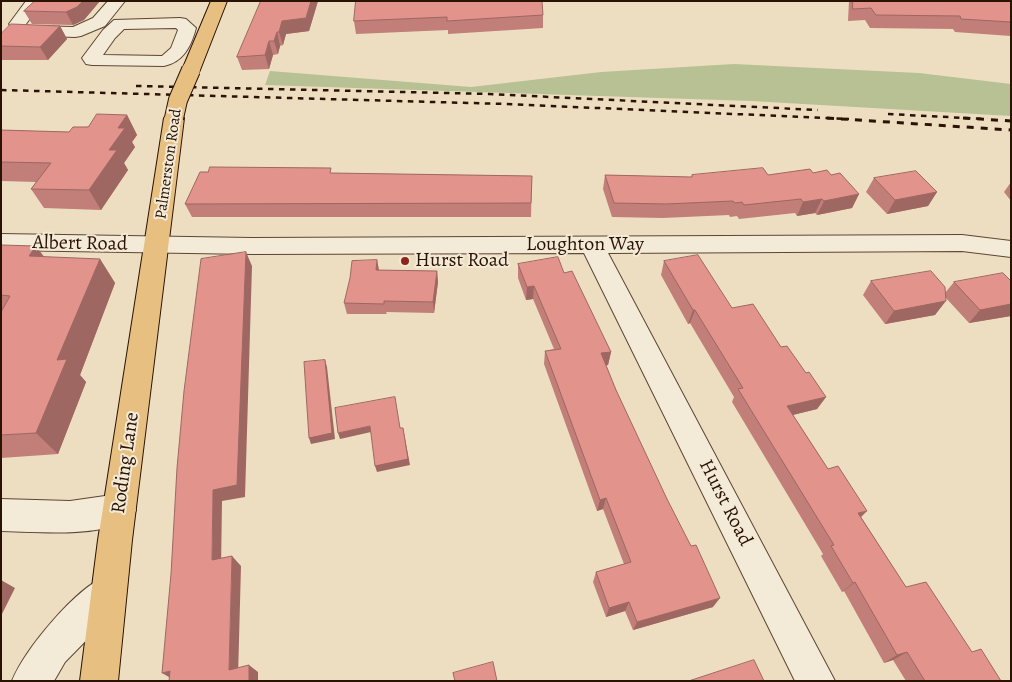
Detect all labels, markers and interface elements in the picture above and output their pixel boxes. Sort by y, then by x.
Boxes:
street label: Palmerston Road [152,108,186,220]
street label: Albert Road [32,231,128,257]
street label: Loughton Way [526,233,644,257]
place label: Hurst Road [415,249,509,273]
marker: Hurst Road [399,255,411,267]
street label: Roding Lane [107,411,145,515]
street label: Hurst Road [693,456,757,550]

